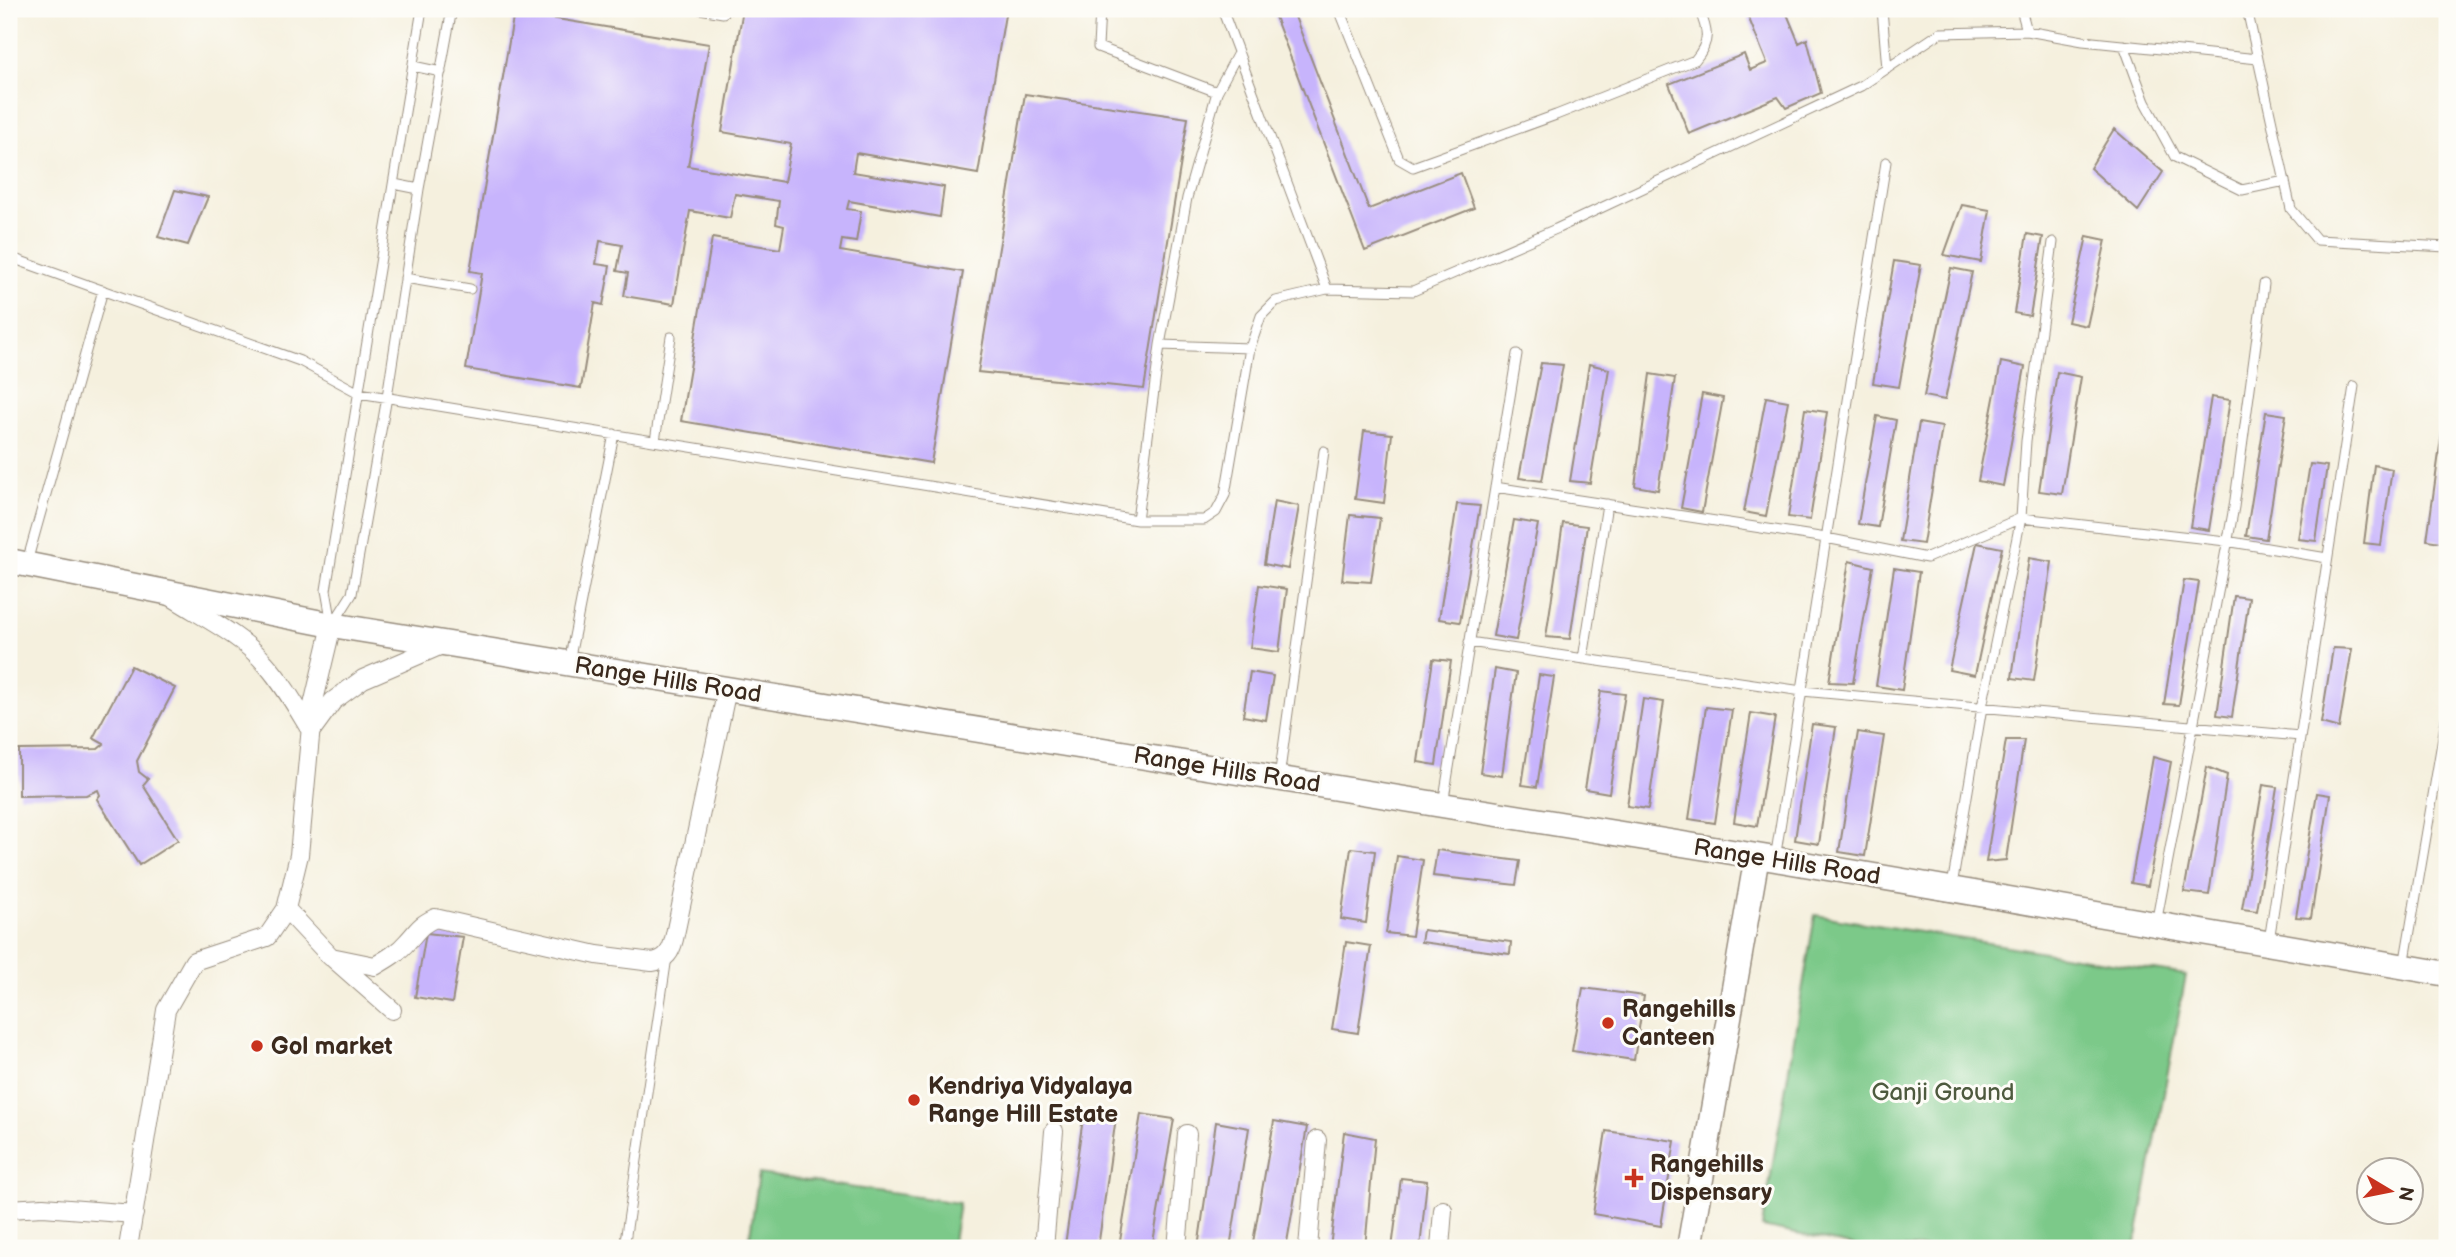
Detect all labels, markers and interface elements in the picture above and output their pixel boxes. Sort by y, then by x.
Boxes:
street label: Range Hills Road [572,651,764,709]
street label: Range Hills Road [1131,741,1323,799]
street label: Range Hills Road [1691,833,1883,891]
place label: Rangehills Canteen [1622,995,1736,1052]
marker: Rangehills Canteen [1600,1015,1616,1031]
place label: Gol market [271,1032,393,1061]
marker: Gol market [249,1038,265,1054]
place label: Kendriya Vidyalaya Range Hill Estate [928,1072,1133,1129]
park label: Ganji Ground [1871,1078,2015,1107]
marker: Kendriya Vidyalaya Range Hill Estate [906,1092,922,1108]
place label: Rangehills Dispensary [1650,1150,1772,1207]
north arrow [2354,1156,2424,1226]
marker: Rangehills Dispensary [1624,1168,1644,1188]
text: N [2393,1185,2418,1203]

